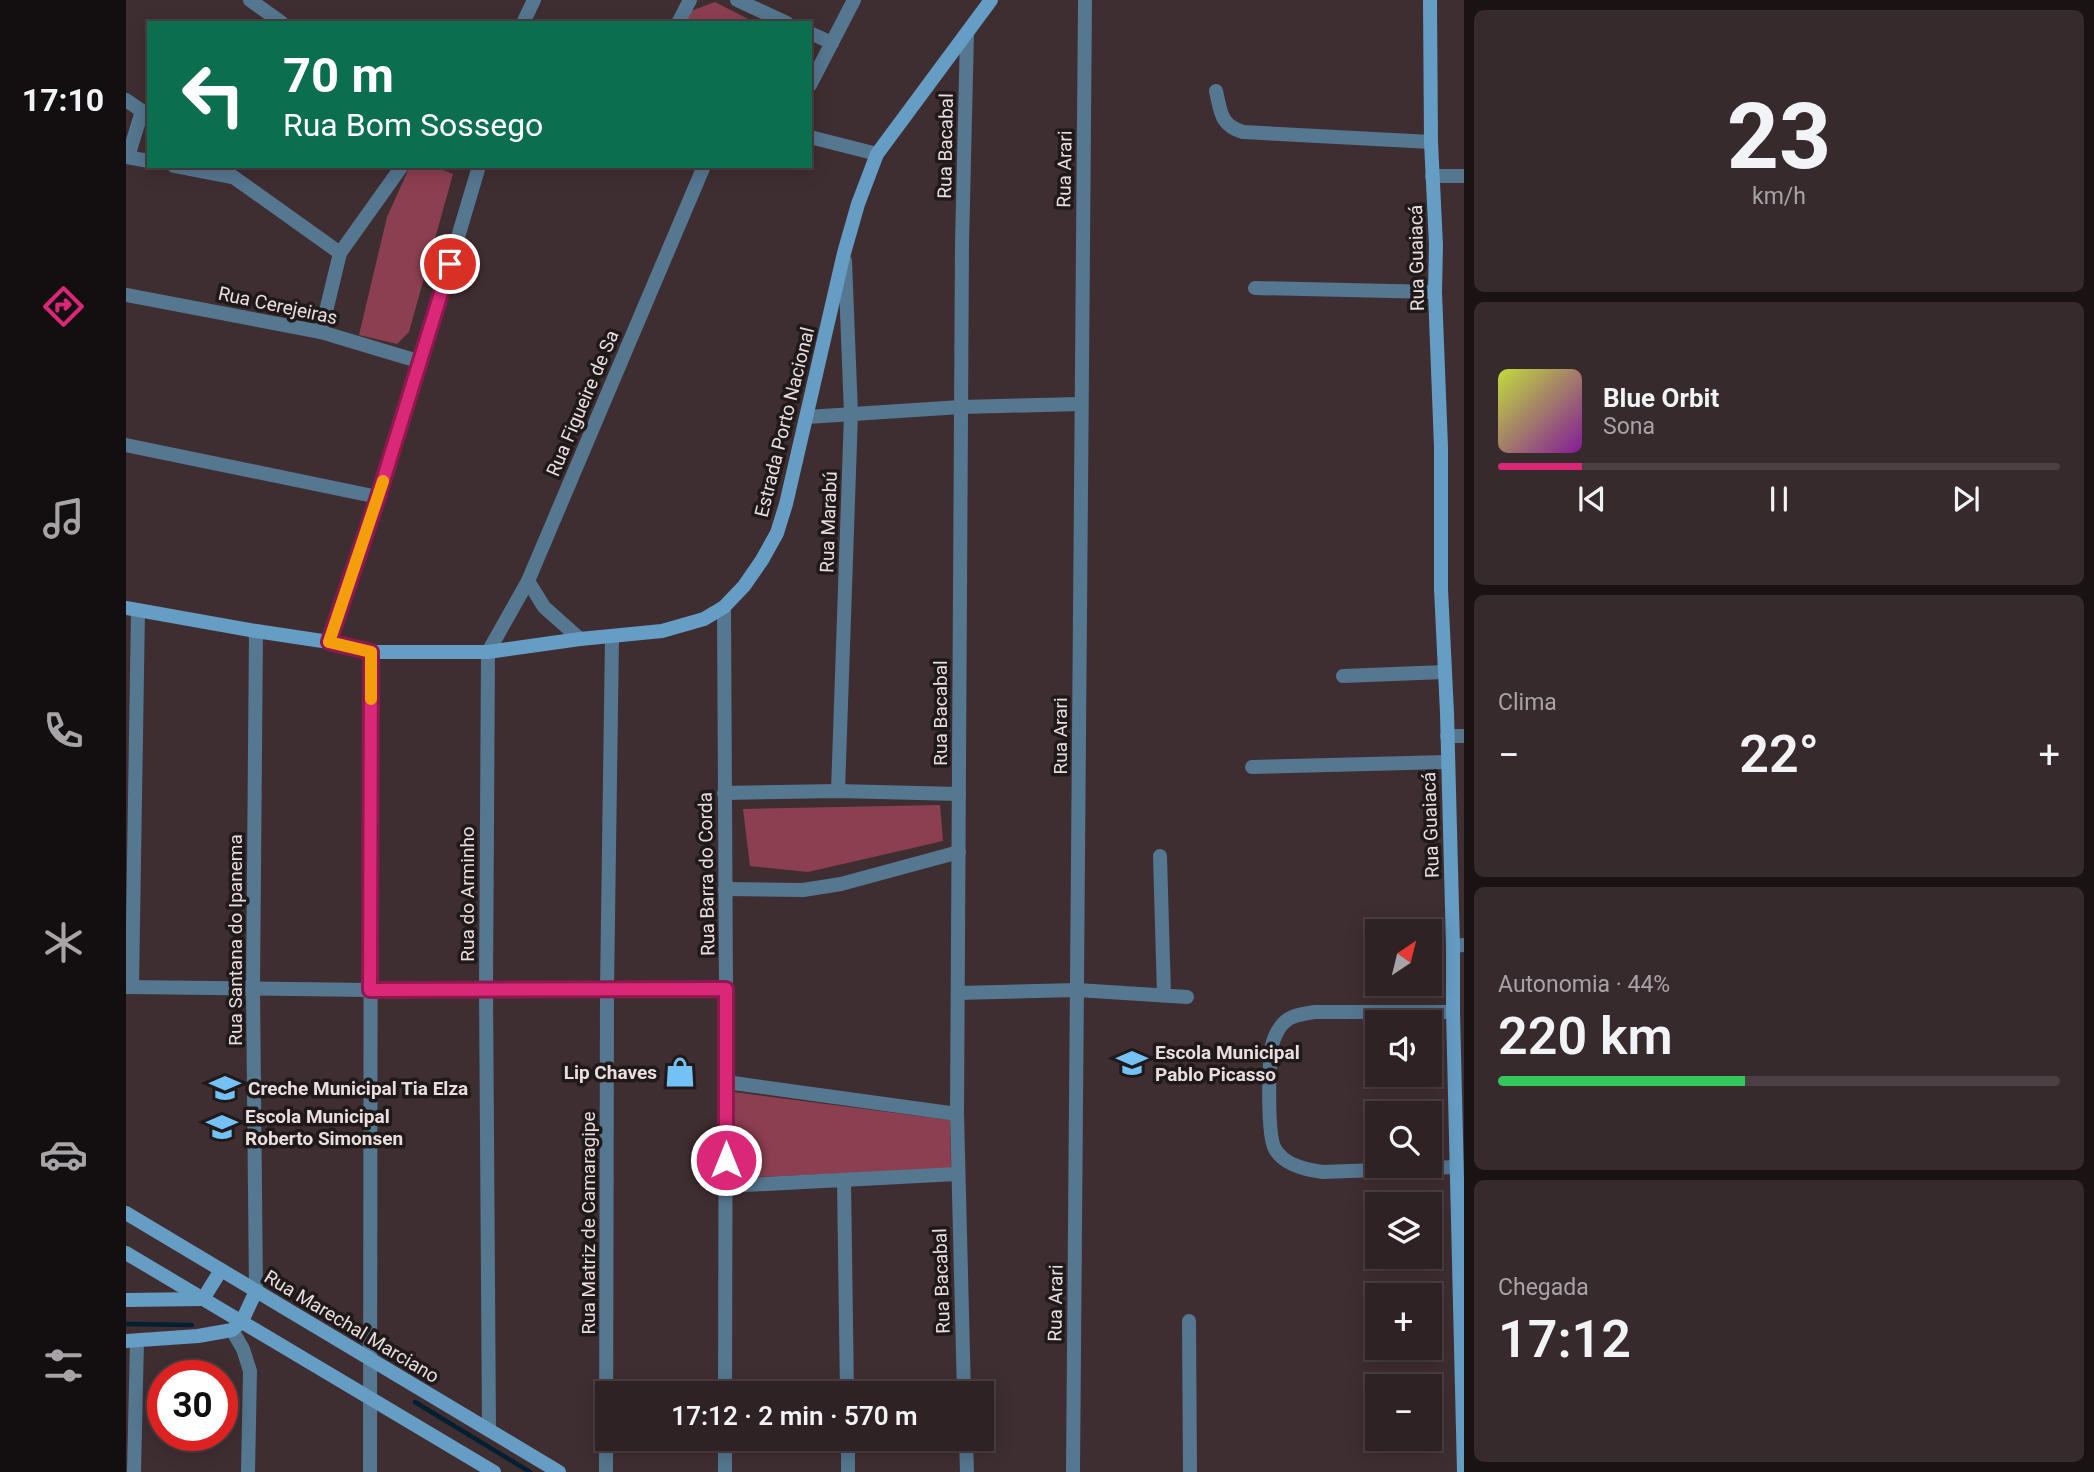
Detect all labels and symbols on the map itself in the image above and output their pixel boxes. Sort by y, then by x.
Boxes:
street label: Rua Bacabal [933,93,958,199]
street label: Rua Arari [1052,130,1077,208]
street label: Rua Guaiacá [1404,205,1429,311]
pin [420,234,480,294]
street label: Rua Cerejeiras [216,282,340,329]
street label: Estrada Porto Nacional [750,325,819,519]
street label: Rua Figueire de Sa [541,327,624,480]
street label: Rua Marabú [815,471,842,573]
street label: Rua Bacabal [929,660,952,766]
street label: Rua Arari [1049,697,1072,775]
street label: Rua Guaiacá [1417,772,1444,878]
street label: Rua Barra do Corda [694,792,719,956]
street label: Rua do Arminho [456,826,479,962]
street label: Rua Santana do Ipanema [224,834,247,1046]
north arrow [1365,919,1442,996]
place label: Escola Municipal Pablo Picasso [1155,1041,1300,1086]
school or university icon: Escola Municipal Pablo Picasso [1115,1046,1149,1080]
shop icon: Lip Chaves [663,1055,697,1089]
place label: Lip Chaves [564,1061,657,1084]
school or university icon: Creche Municipal Tia Elza [208,1071,242,1105]
place label: Creche Municipal Tia Elza [248,1077,468,1100]
place label: Escola Municipal Roberto Simonsen [245,1105,403,1150]
school or university icon: Escola Municipal Roberto Simonsen [205,1110,239,1144]
street label: Rua Matriz de Camaragipe [577,1111,600,1335]
position arrow [689,1123,763,1197]
street label: Rua Bacabal [928,1228,955,1334]
street label: Rua Arari [1043,1264,1068,1342]
street label: Rua Marechal Marciano [260,1265,443,1388]
speed limit sign: 30 [147,1360,238,1451]

